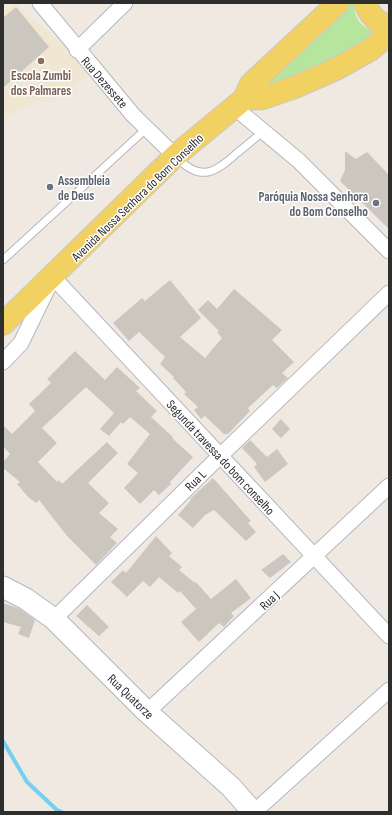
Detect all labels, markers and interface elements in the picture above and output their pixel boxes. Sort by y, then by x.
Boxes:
street label: Rua Dezessete [77,54,131,112]
marker: Escola Zumbi dos Palmares [36,56,46,66]
place label: Escola Zumbi dos Palmares [11,68,71,99]
street label: Avenida Nossa Senhora do Bom Conselho [68,130,207,266]
place label: Assembleia de Deus [57,173,110,204]
marker: Assembleia de Deus [45,182,55,192]
place label: Paróquia Nossa Senhora do Bom Conselho [258,189,368,220]
marker: Paróquia Nossa Senhora do Bom Conselho [371,198,381,208]
street label: Segunda travessa do bom conselho [163,397,278,519]
street label: Rua L [182,467,210,495]
street label: Rua J [256,588,283,614]
street label: Rua Quatorze [104,671,157,723]

